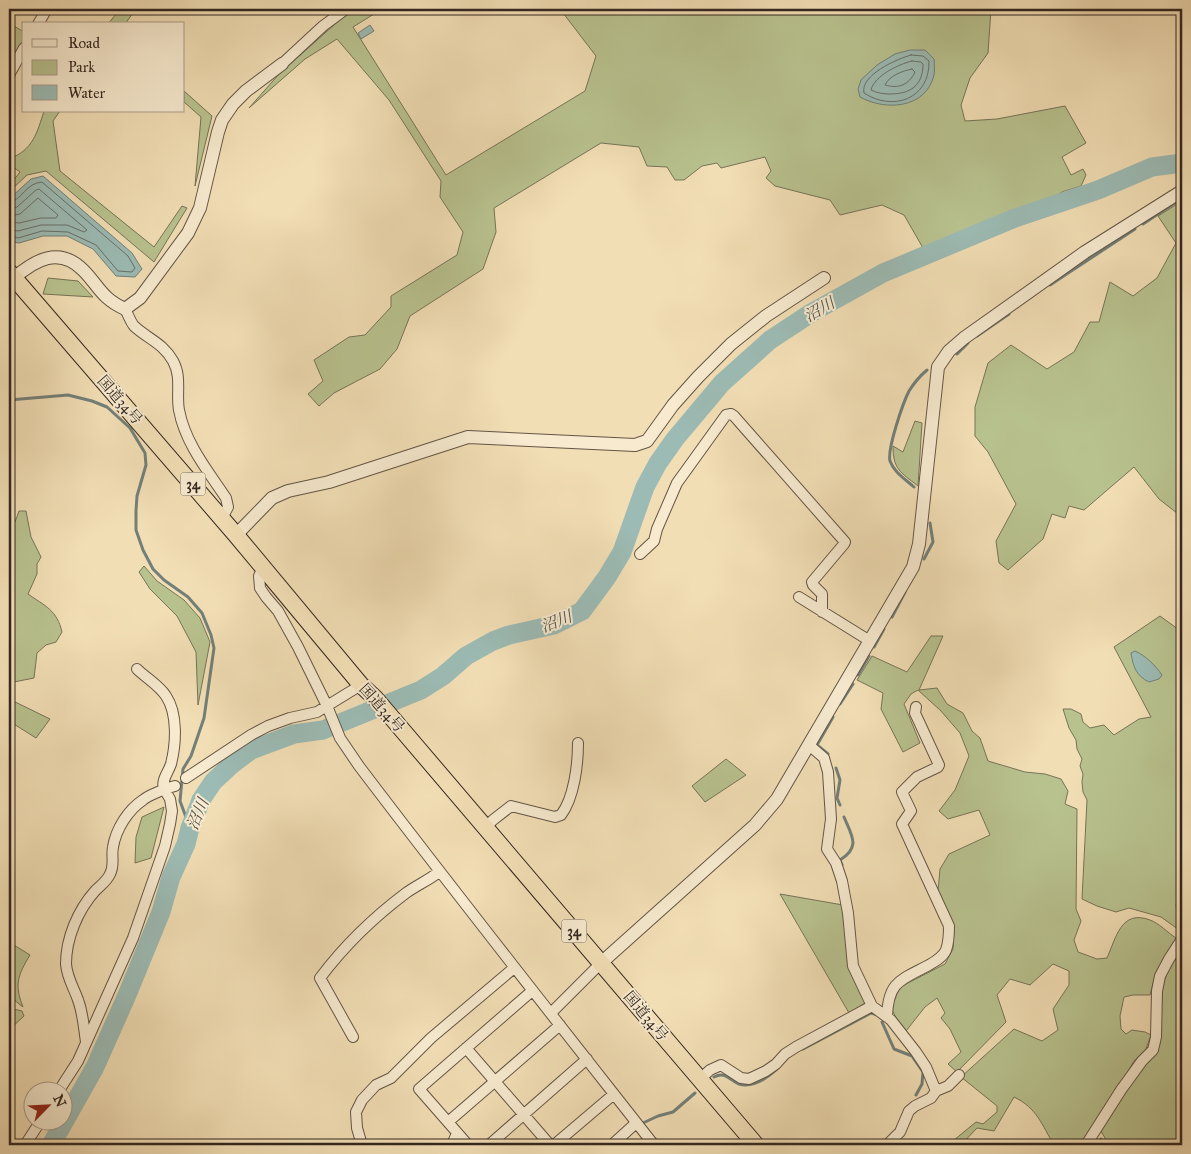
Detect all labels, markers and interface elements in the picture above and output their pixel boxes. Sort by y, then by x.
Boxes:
legend [22,22,185,112]
text: Road [68,34,100,52]
text: Park [68,58,95,76]
text: Water [68,84,105,102]
water label: 沼川 [801,292,840,326]
street label: 国道34号 [94,372,146,428]
road number: 34 [180,472,206,496]
water label: 沼川 [538,606,576,636]
street label: 国道34号 [355,680,409,736]
water label: 沼川 [182,794,213,833]
road number: 34 [562,919,586,942]
street label: 国道34号 [620,987,672,1045]
north arrow [22,1082,72,1132]
text: N [49,1092,70,1110]

